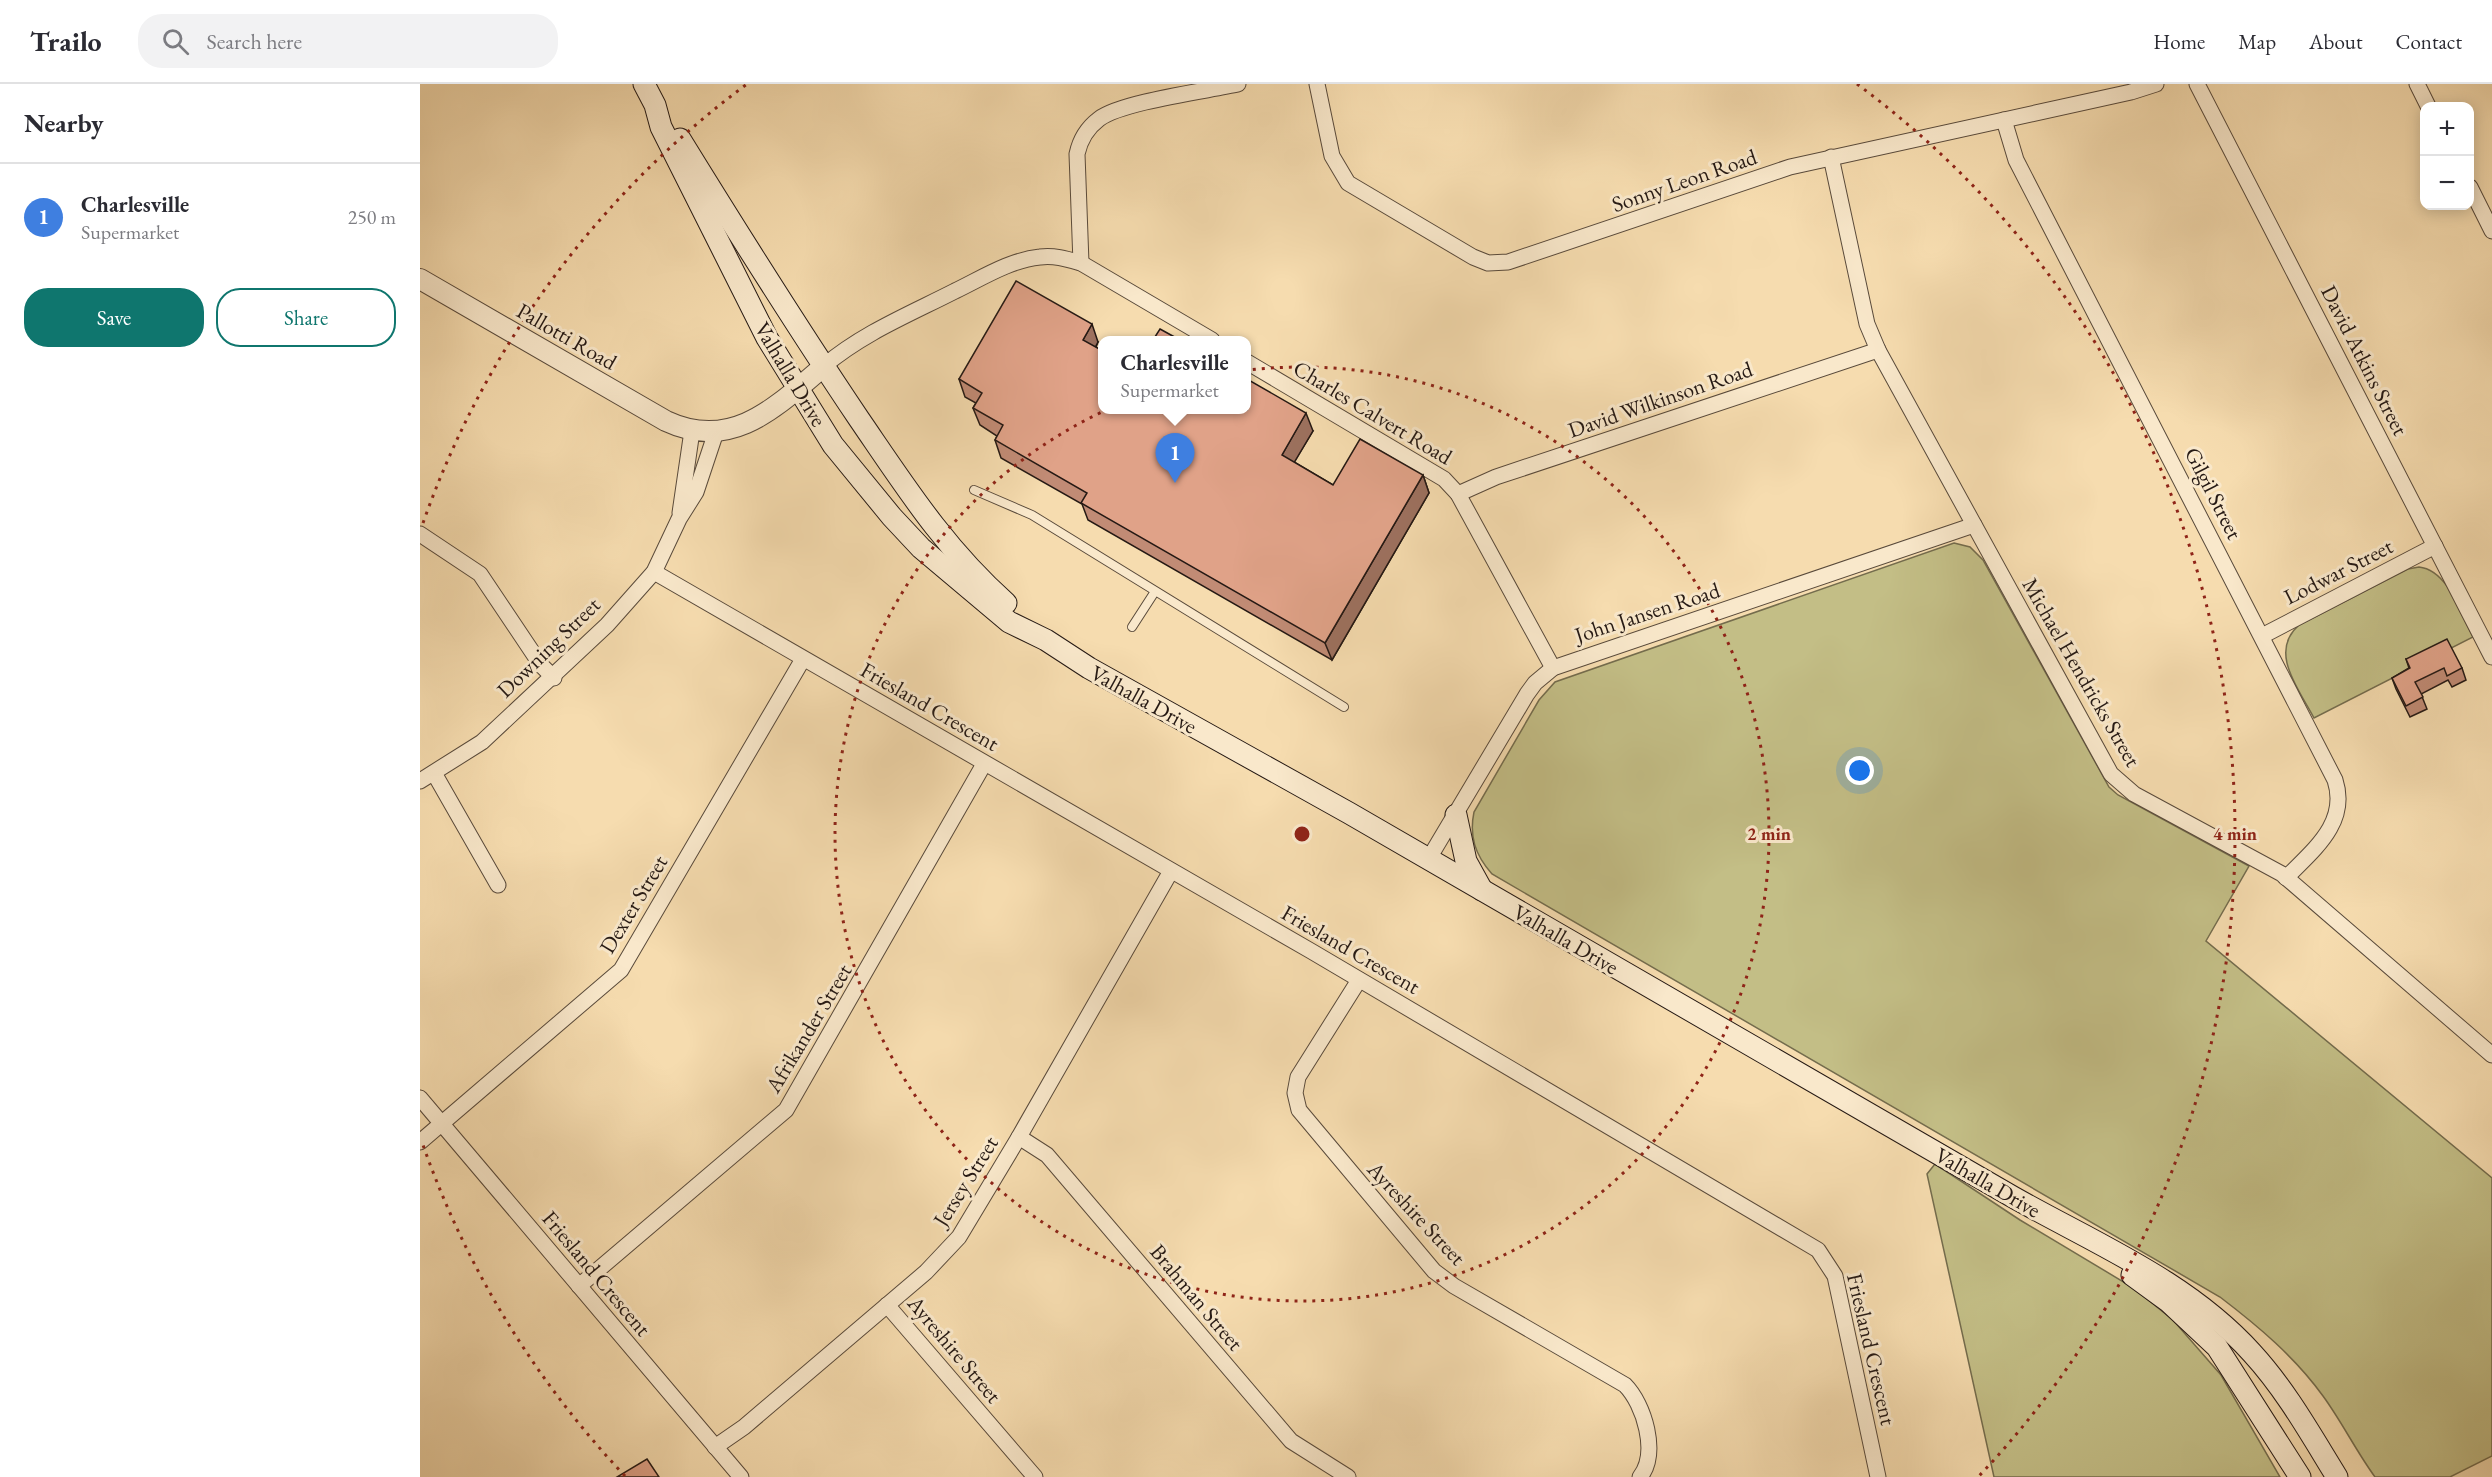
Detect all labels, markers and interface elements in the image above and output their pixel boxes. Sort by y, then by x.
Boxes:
search box [138,14,558,68]
text: Trailo [30,23,102,59]
icon: search [159,25,192,58]
text: Search here [207,27,302,56]
text: Home [2153,28,2205,55]
text: Map [2238,28,2276,55]
text: About [2309,28,2362,55]
text: Contact [2395,28,2462,55]
map controls [2420,102,2474,210]
button: + [2420,102,2474,156]
text: Nearby [24,106,104,140]
street label: Sonny Leon Road [1608,142,1761,219]
button: − [2420,156,2474,210]
text: Charlesville [81,190,189,219]
text: 1 [38,204,49,230]
text: 250 m [348,204,396,230]
text: Supermarket [81,219,179,245]
street label: David Atkins Street [2314,280,2415,440]
button: Save [24,288,204,347]
button: Share [216,288,396,347]
street label: Pallotti Road [511,296,623,377]
street label: Valhalla Drive [748,316,833,432]
popup [1098,336,1251,414]
text: Charlesville [1120,348,1229,377]
street label: Charles Calvert Road [1288,354,1458,472]
street label: David Wilkinson Road [1564,354,1757,445]
text: Supermarket [1120,377,1219,403]
pin: 1 [1156,434,1194,483]
street label: Gilgil Street [2178,442,2249,544]
street label: Lodwar Street [2279,532,2398,611]
street label: Michael Hendricks Street [2016,573,2148,772]
street label: John Jansen Road [1569,575,1724,650]
street label: Downing Street [490,591,606,704]
street label: Friesland Crescent [855,655,1004,758]
street label: Valhalla Drive [1085,658,1203,741]
your location [1845,756,1874,785]
text: 2 min [1747,822,1791,845]
text: 4 min [2213,822,2257,845]
centre of rings [1292,824,1312,844]
street label: Dexter Street [593,850,674,959]
street label: Friesland Crescent [1276,898,1425,1001]
street label: Valhalla Drive [1508,898,1624,982]
street label: Afrikander Street [758,958,858,1099]
street label: Jersey Street [925,1130,1005,1234]
street label: Valhalla Drive [1930,1141,2046,1225]
street label: Ayreshire Street [1360,1155,1472,1271]
street label: Friesland Crescent [536,1205,658,1342]
street label: Brahman Street [1144,1238,1250,1357]
street label: Friesland Crescent [1840,1270,1903,1428]
street label: Ayreshire Street [901,1289,1008,1409]

